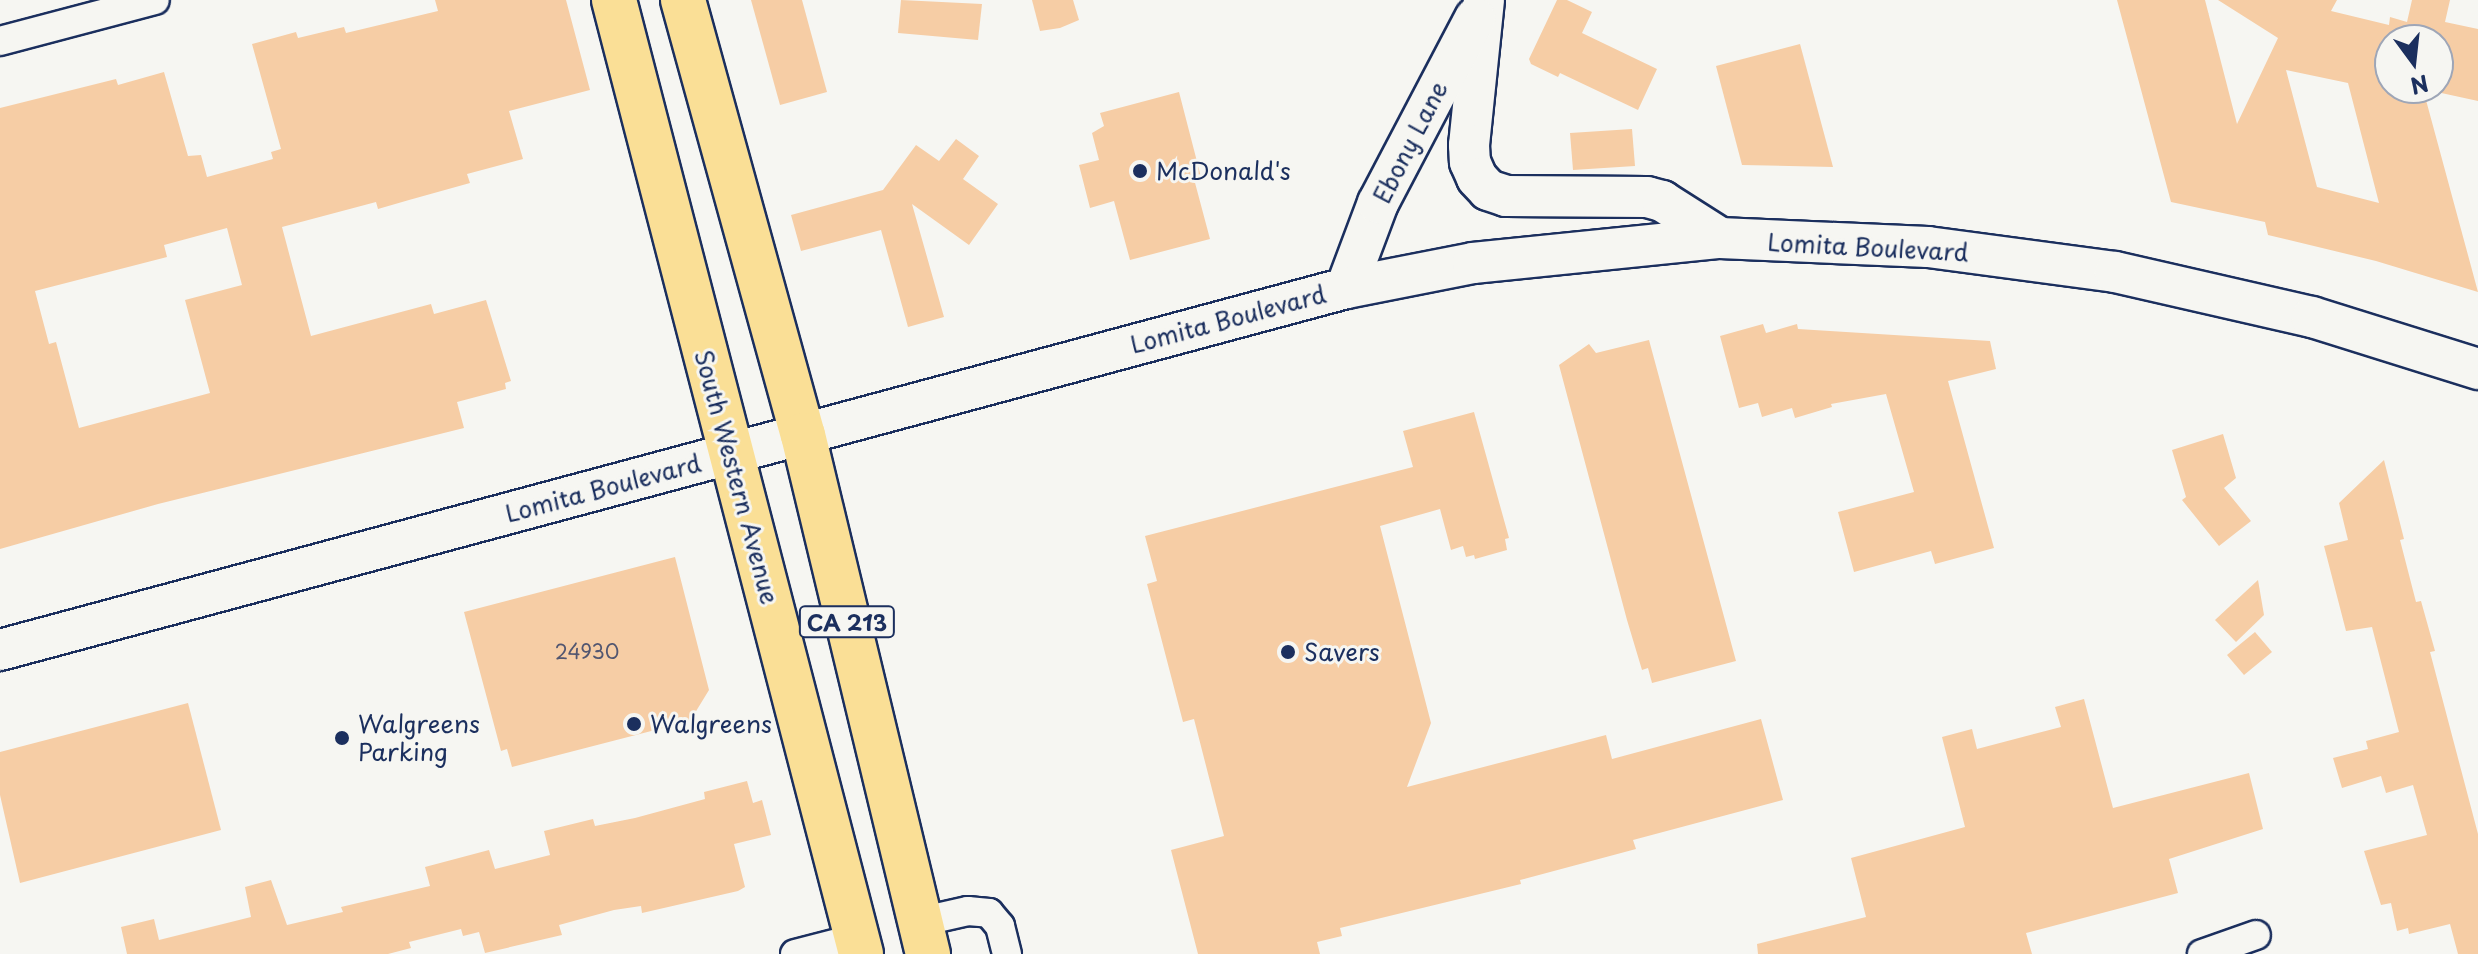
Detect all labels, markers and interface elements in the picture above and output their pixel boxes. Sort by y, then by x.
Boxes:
north arrow [2374,24,2454,104]
text: N [2407,68,2433,104]
street label: Ebony Lane [1367,76,1453,208]
place label: McDonald's [1156,157,1291,185]
marker: McDonald's [1131,162,1149,180]
street label: Lomita Boulevard [1766,227,1970,267]
street label: Lomita Boulevard [1127,279,1329,359]
street label: South Western Avenue [690,348,784,606]
street label: Lomita Boulevard [502,448,704,528]
road number: CA 213 [797,604,897,640]
place label: Savers [1304,638,1380,666]
house number: 24930 [555,639,619,663]
marker: Savers [1279,643,1297,661]
place label: Walgreens Parking [358,710,480,766]
place label: Walgreens [650,710,772,738]
marker: Walgreens [625,715,643,733]
marker: Walgreens Parking [333,729,351,747]

